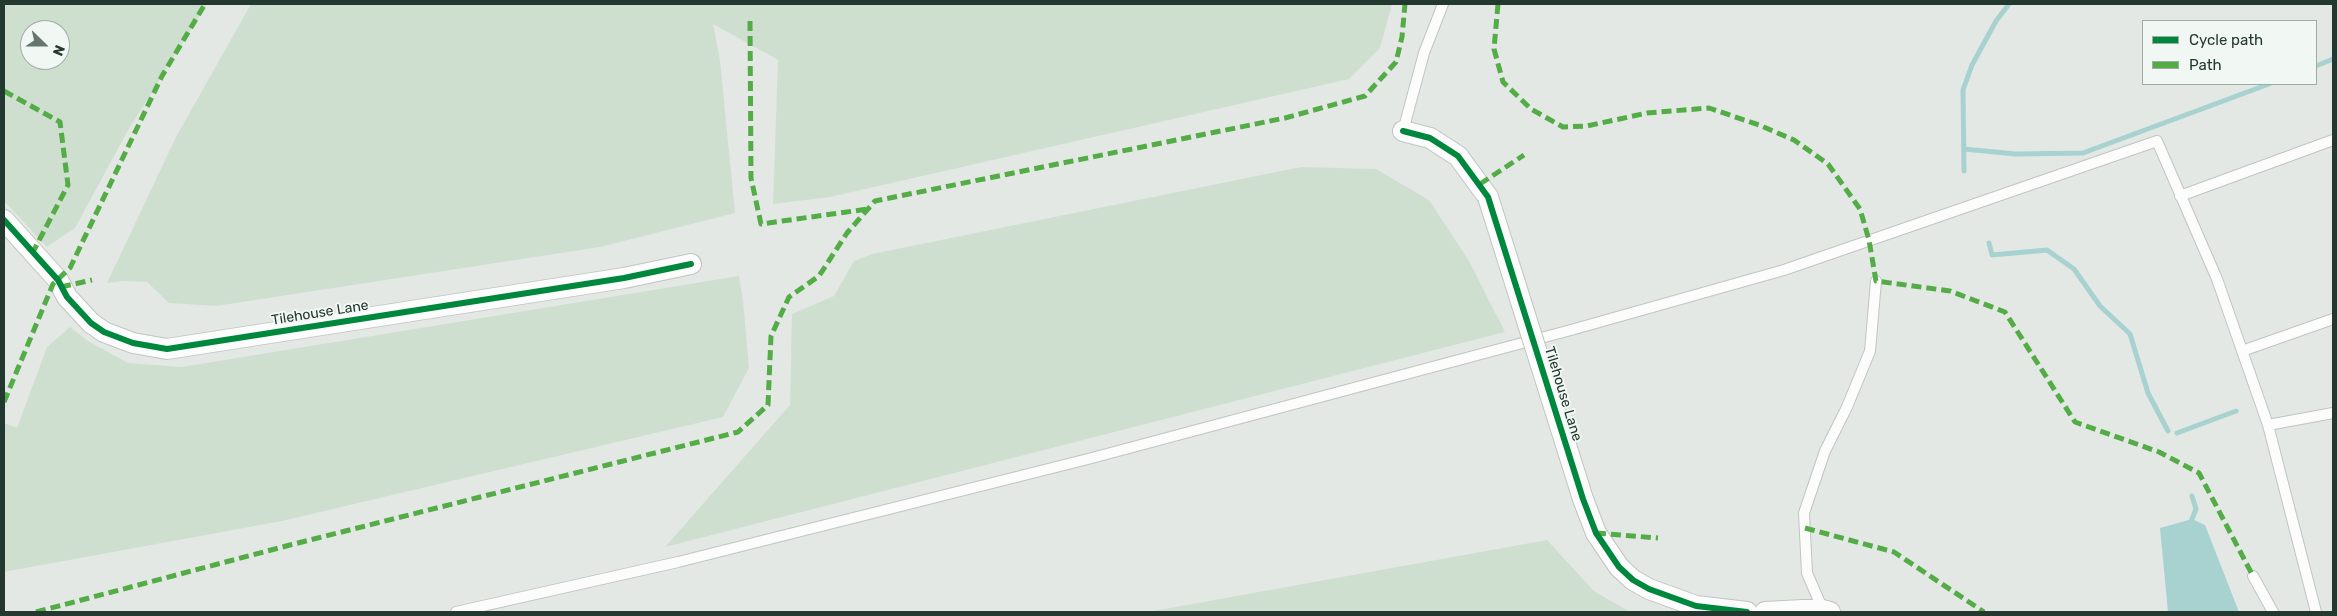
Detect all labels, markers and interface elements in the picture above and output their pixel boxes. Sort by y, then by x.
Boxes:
north arrow [20,20,70,70]
legend [2142,20,2317,85]
text: Cycle path [2189,31,2263,49]
text: N [49,43,68,58]
text: Path [2189,56,2222,74]
street label: Tilehouse Lane [270,297,370,329]
street label: Tilehouse Lane [1541,345,1585,443]

